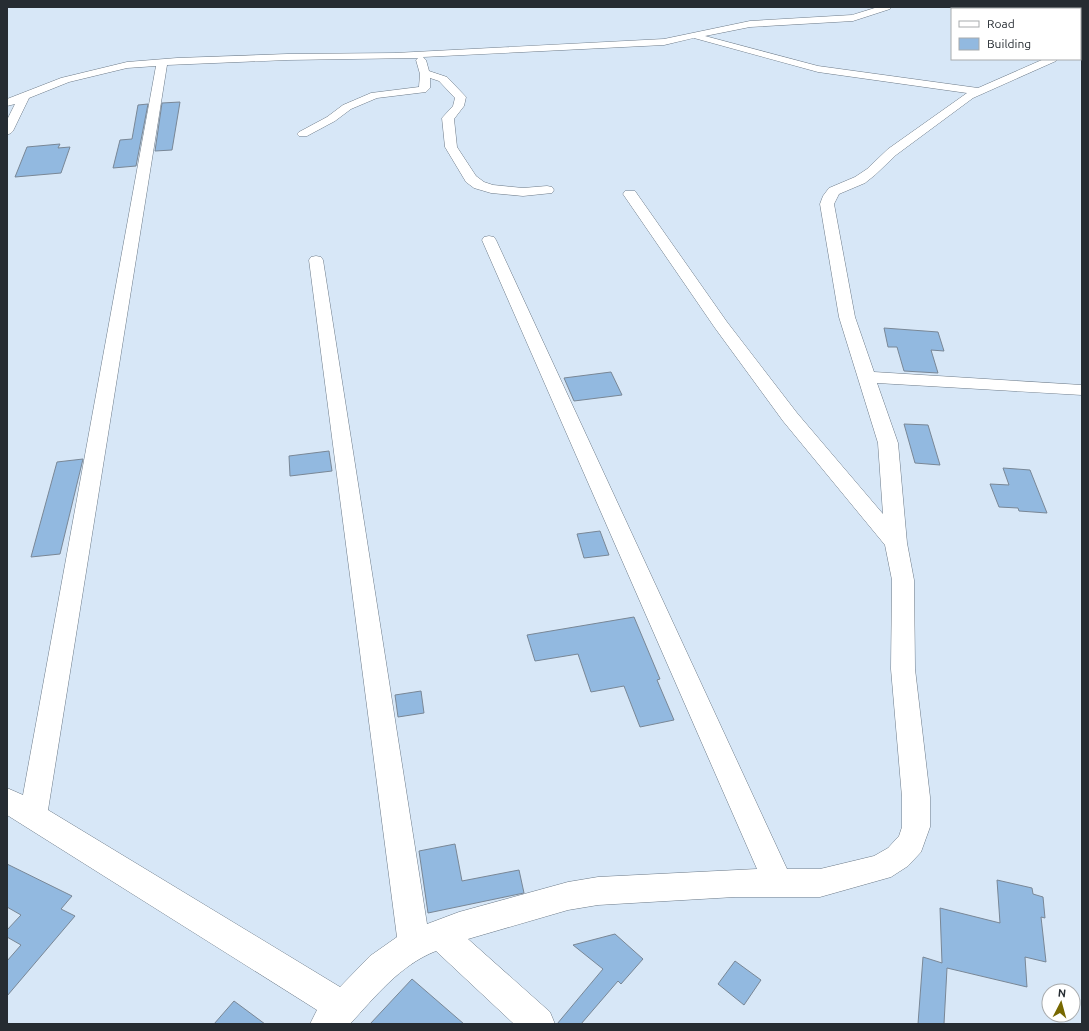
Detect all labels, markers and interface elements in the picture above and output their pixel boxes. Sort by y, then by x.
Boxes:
legend [951,8,1081,60]
text: Road [987,17,1015,30]
text: Building [987,37,1031,50]
north arrow [1041,983,1081,1023]
text: N [1057,987,1067,999]

